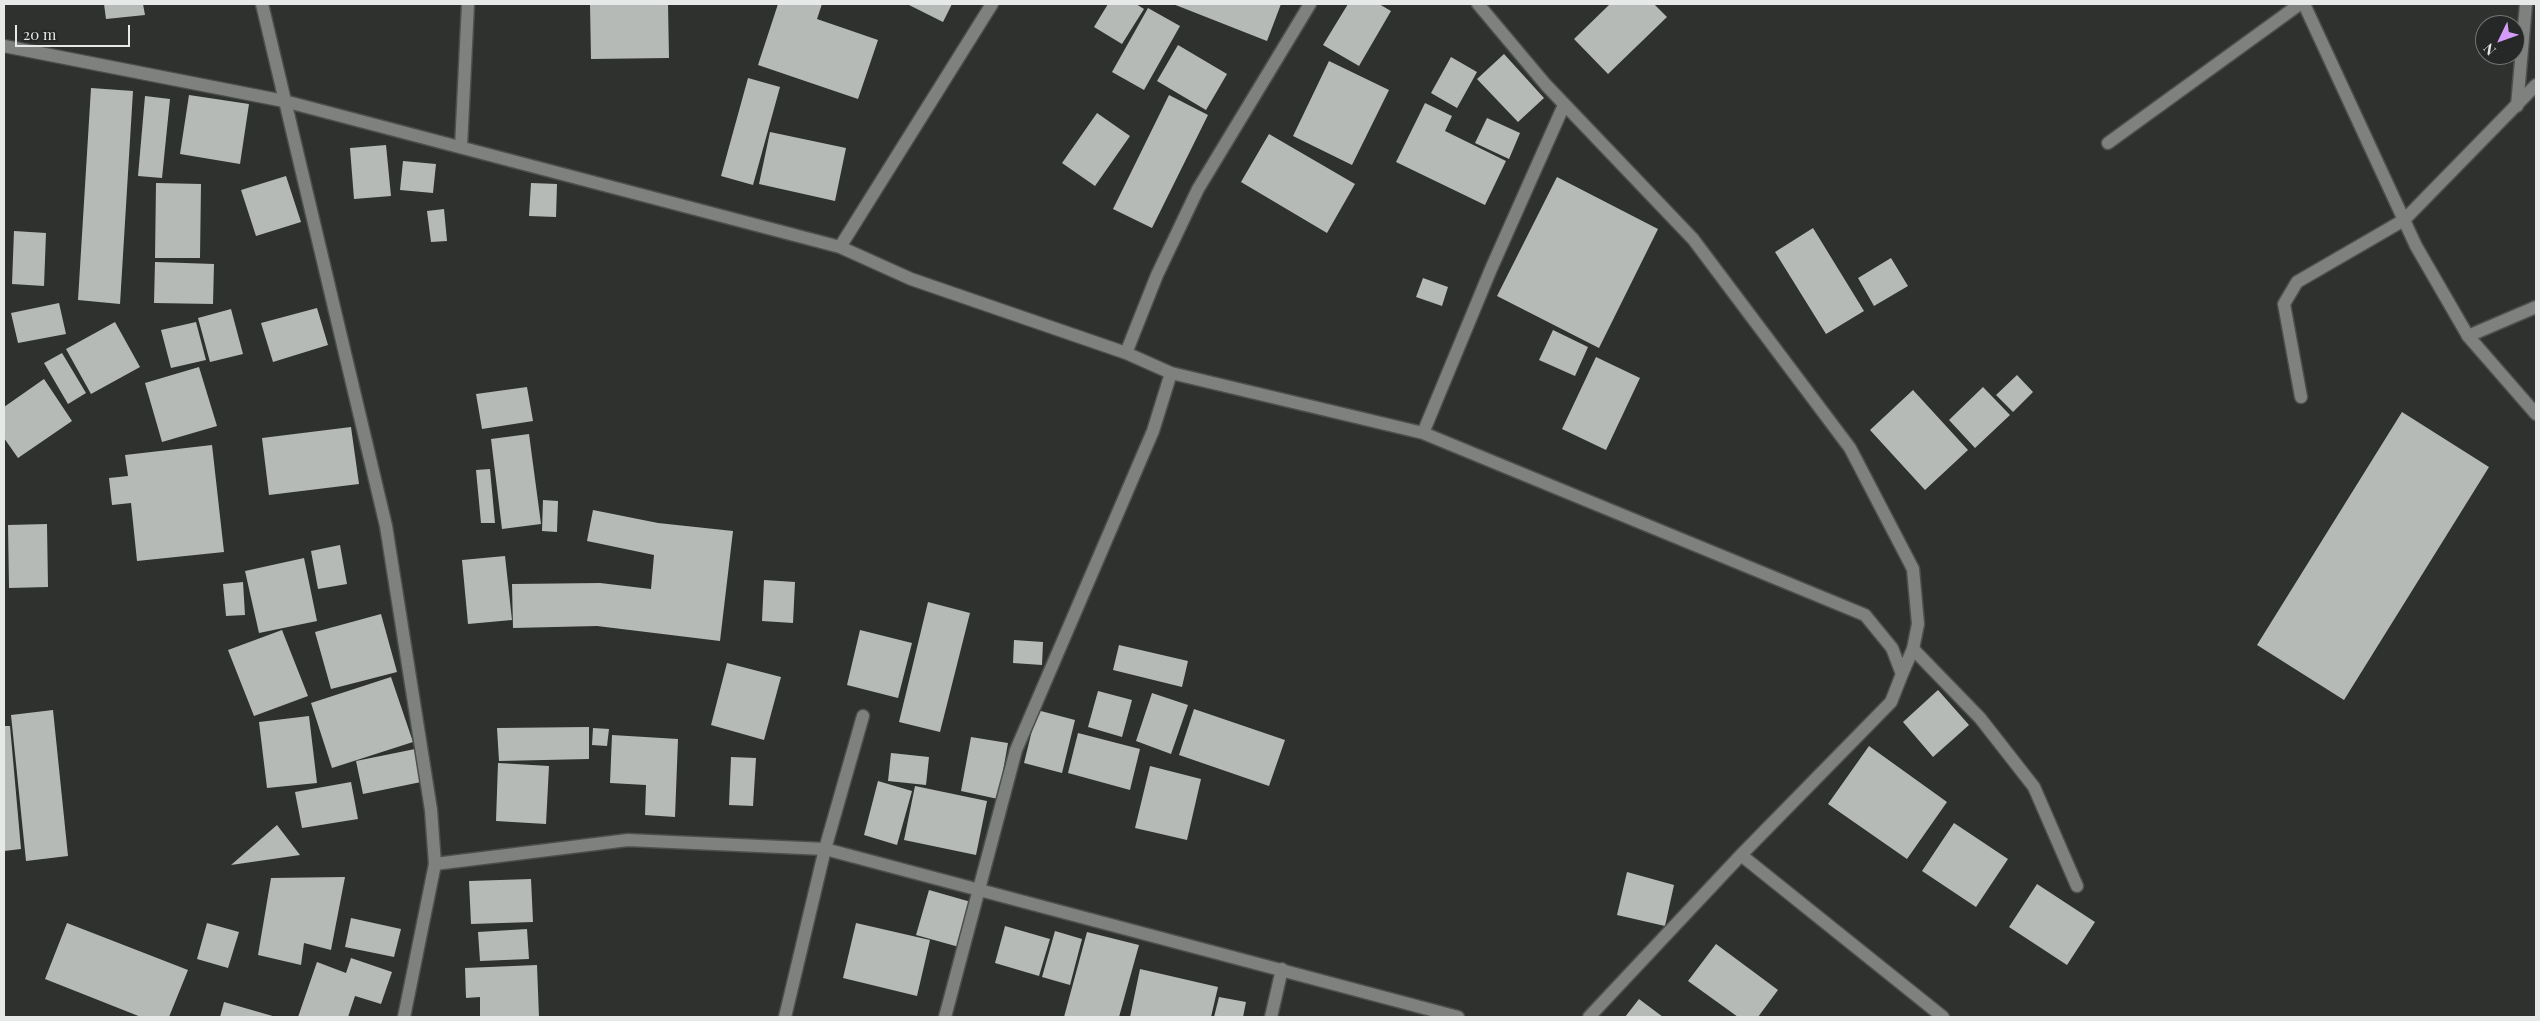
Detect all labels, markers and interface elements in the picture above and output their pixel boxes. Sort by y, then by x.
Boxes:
scale bar [18,15,132,47]
north arrow [2475,15,2525,65]
text: 20 m [23,24,56,44]
text: N [2479,40,2500,60]

